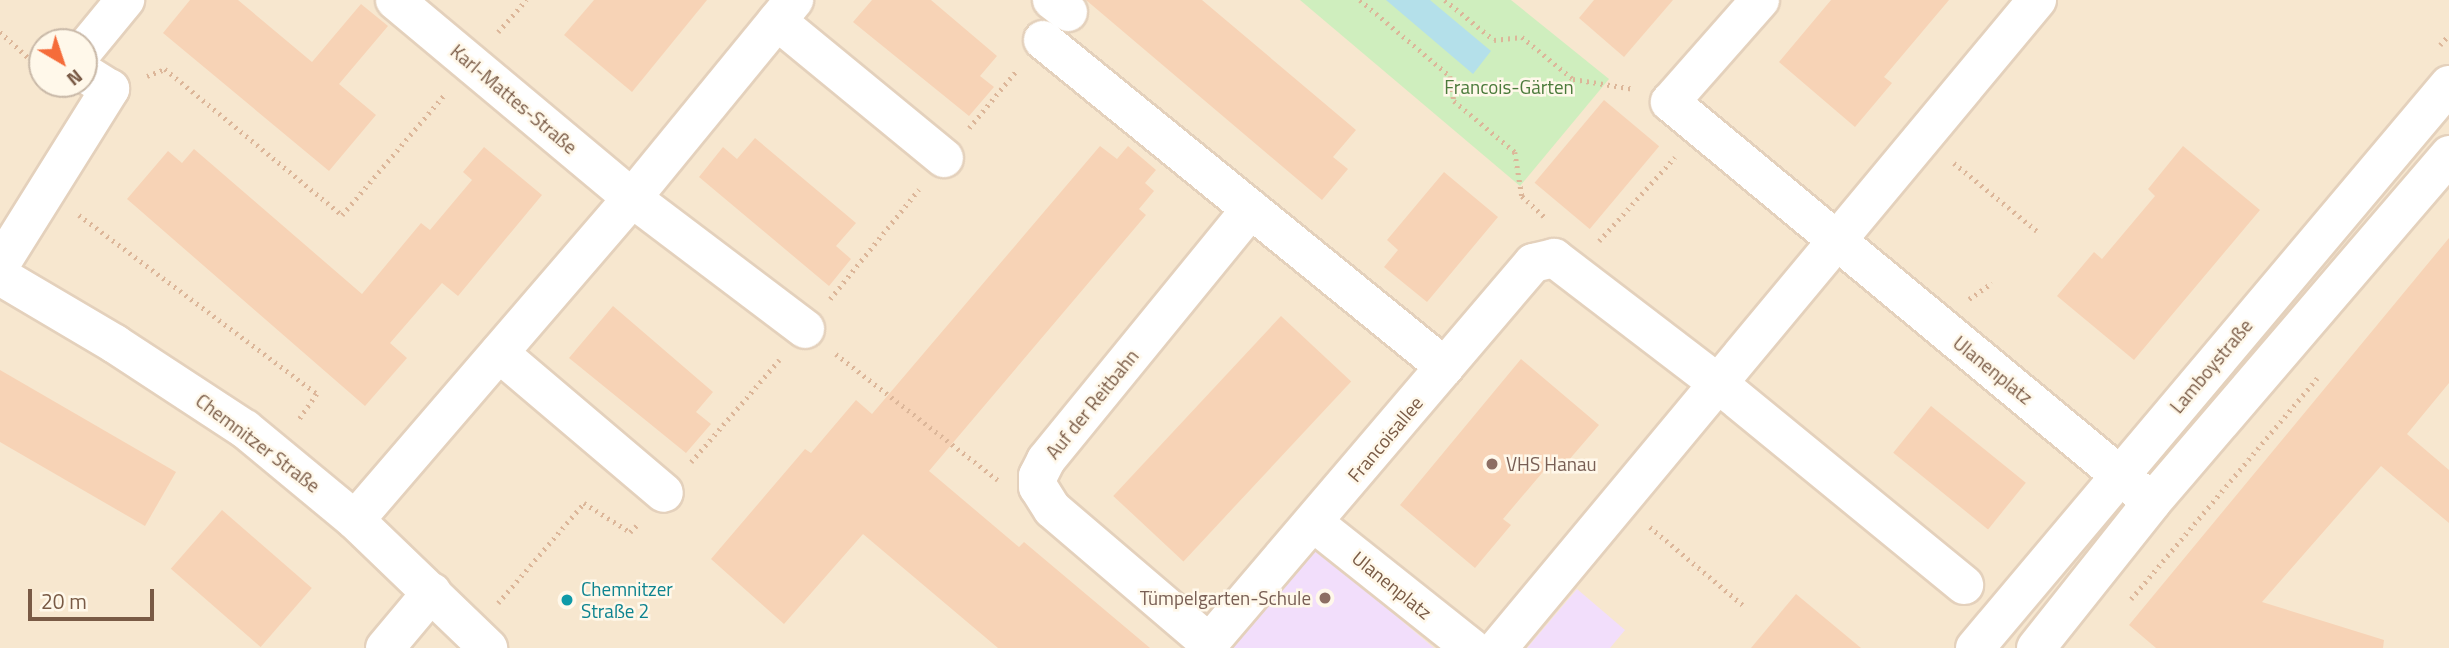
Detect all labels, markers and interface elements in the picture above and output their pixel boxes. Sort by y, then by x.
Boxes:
north arrow [28,28,98,98]
street label: Karl-Mattes-Straße [446,40,582,158]
text: N [61,63,90,94]
park label: Francois-Gärten [1444,76,1574,98]
street label: Lamboystraße [2165,314,2257,418]
street label: Ulanenplatz [1949,331,2037,409]
street label: Auf der Reitbahn [1041,345,1143,463]
street label: Chemnitzer Straße [191,389,325,497]
street label: Francoisallee [1343,392,1427,486]
place label: VHS Hanau [1506,453,1597,475]
marker: VHS Hanau [1484,456,1500,472]
street label: Ulanenplatz [1348,546,1436,624]
scale bar [32,574,158,618]
place label: Chemnitzer Straße 2 [581,578,673,622]
text: 20 m [41,585,87,617]
place label: Tümpelgarten-Schule [1140,587,1311,609]
marker: Tümpelgarten-Schule [1317,590,1333,606]
marker: Chemnitzer Straße 2 [559,592,575,608]

